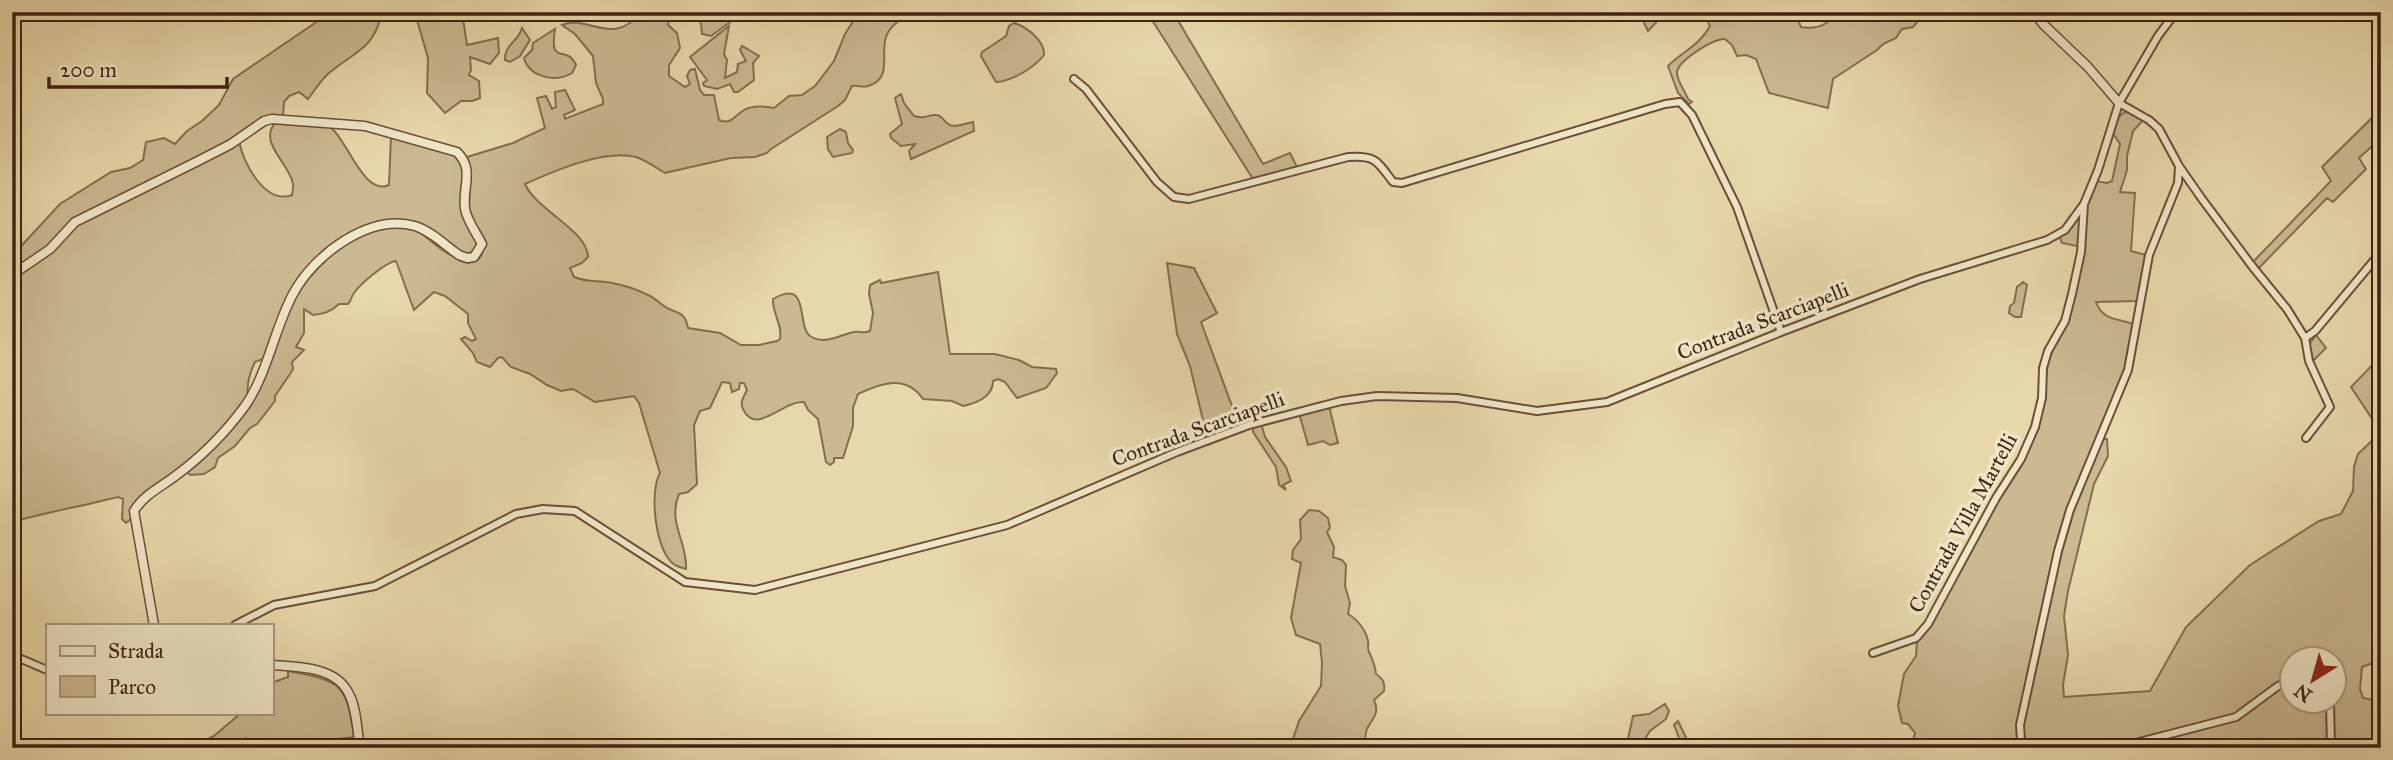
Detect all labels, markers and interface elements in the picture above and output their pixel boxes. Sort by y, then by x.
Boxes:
scale bar [49,46,228,90]
text: 200 m [60,57,117,83]
street label: Contrada Scarciapelli [1673,276,1853,366]
street label: Contrada Scarciapelli [1108,386,1288,472]
street label: Contrada Villa Martelli [1903,428,2023,617]
legend [46,624,273,714]
text: Strada [108,638,164,664]
north arrow [2278,644,2348,714]
text: Parco [108,674,156,700]
text: N [2290,679,2316,707]

